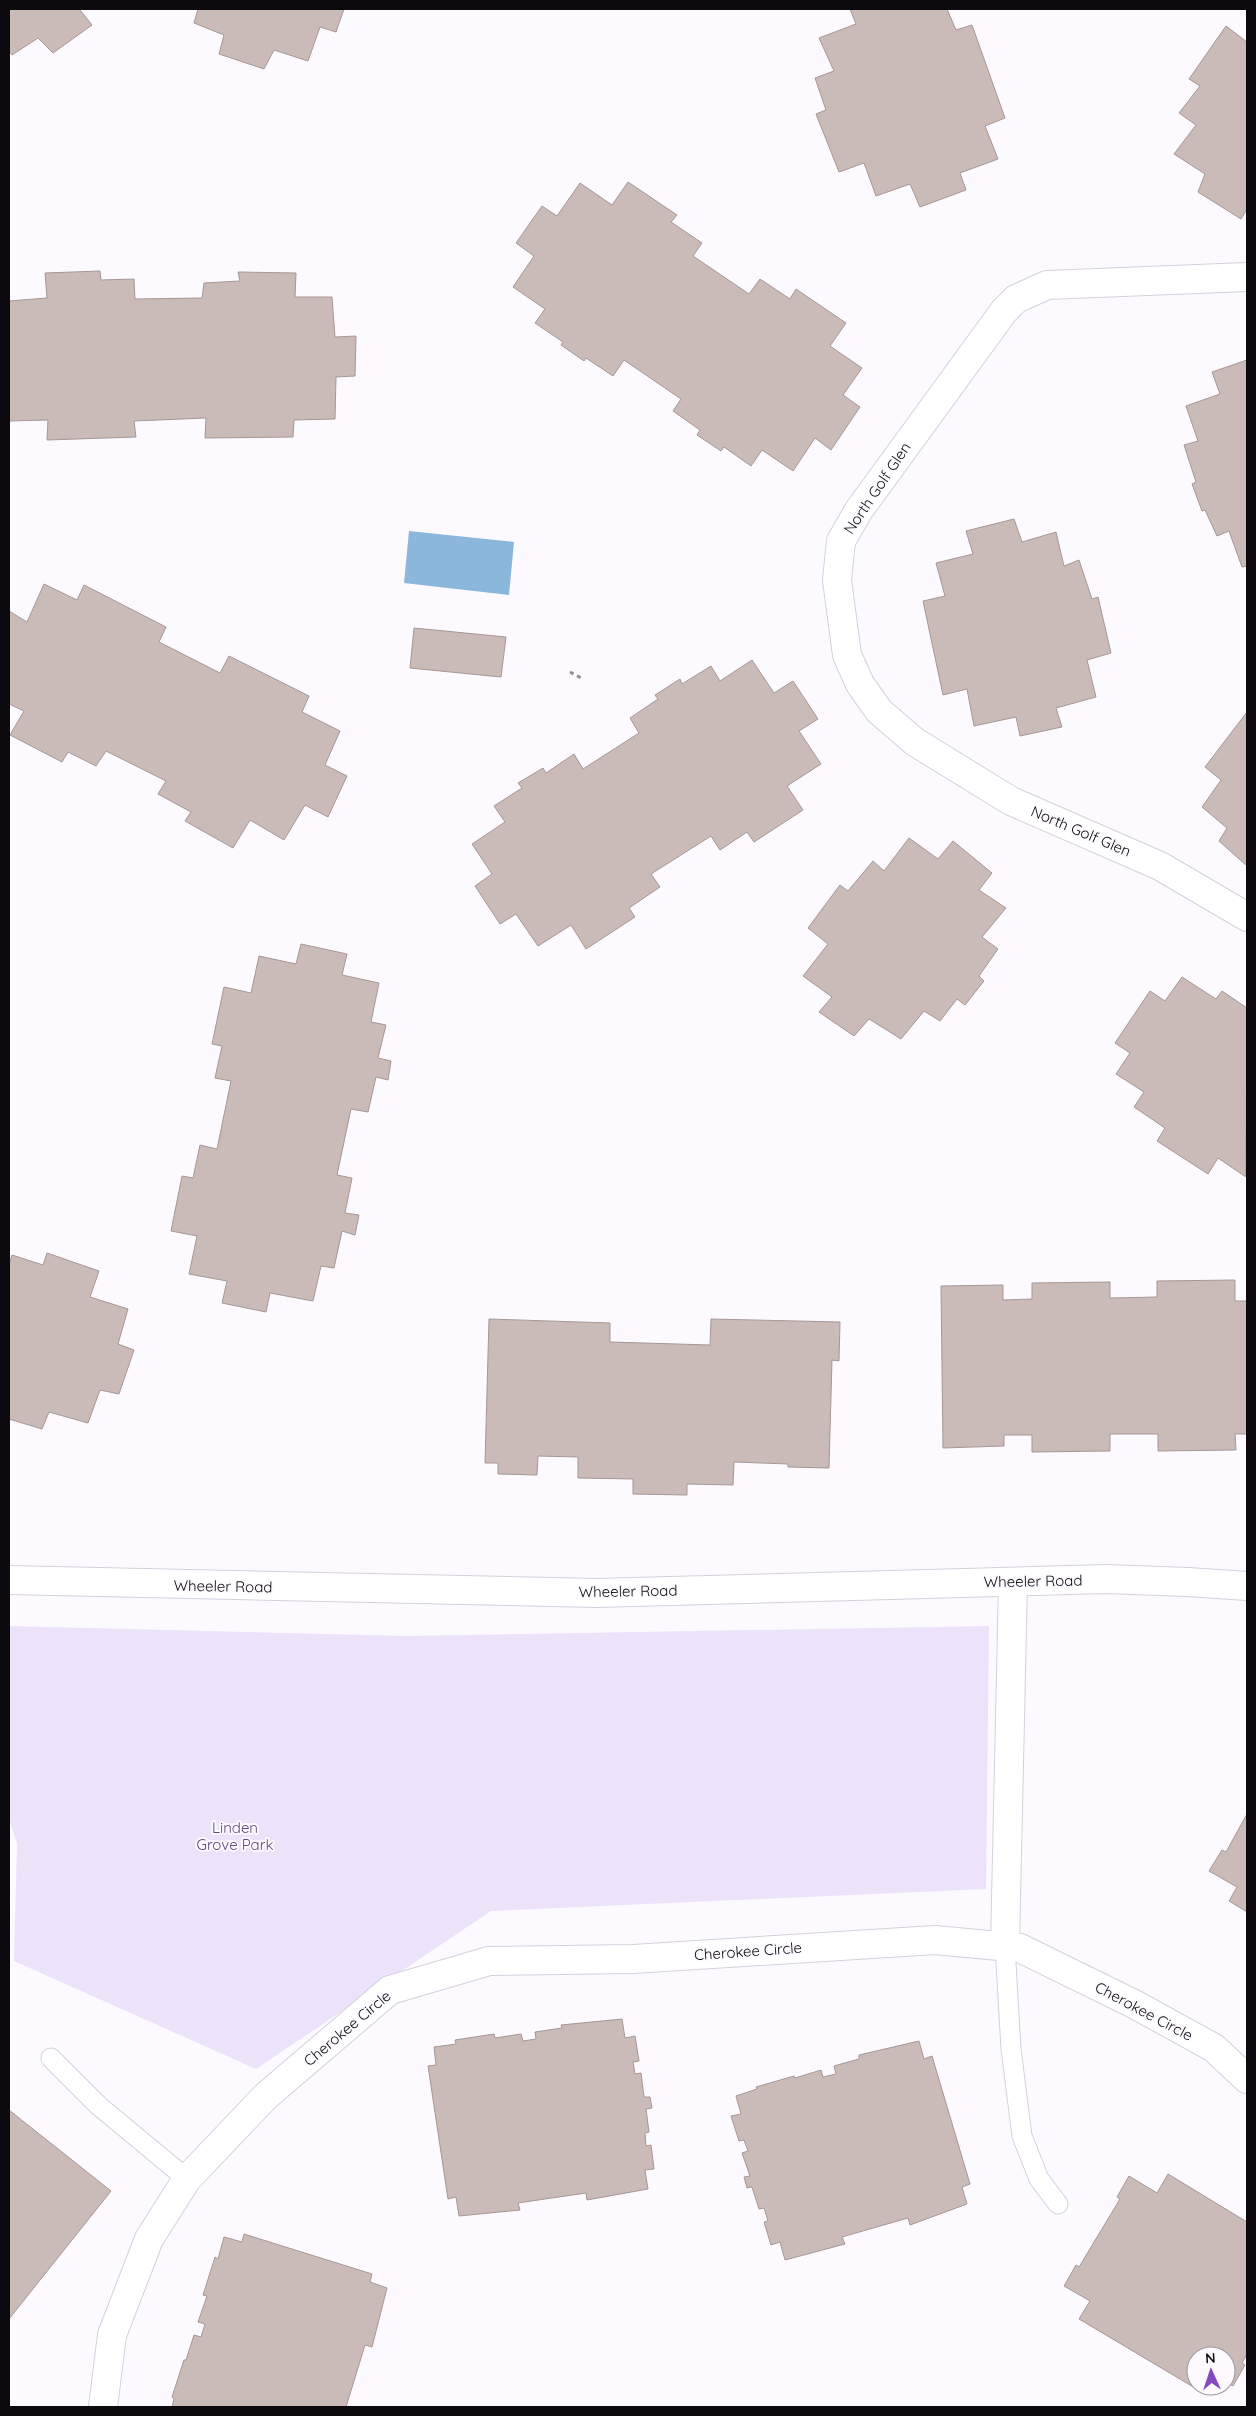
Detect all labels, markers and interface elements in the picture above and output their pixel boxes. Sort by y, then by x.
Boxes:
street label: North Golf Glen [839,438,915,538]
street label: North Golf Glen [1028,801,1134,861]
street label: Wheeler Road [983,1571,1083,1591]
street label: Wheeler Road [173,1576,273,1596]
street label: Wheeler Road [578,1581,678,1601]
park label: Linden Grove Park [196,1818,274,1854]
street label: Cherokee Circle [693,1938,803,1964]
street label: Cherokee Circle [1092,1977,1196,2045]
street label: Cherokee Circle [300,1986,394,2070]
north arrow [1186,2346,1236,2396]
text: N [1205,2349,1216,2367]

